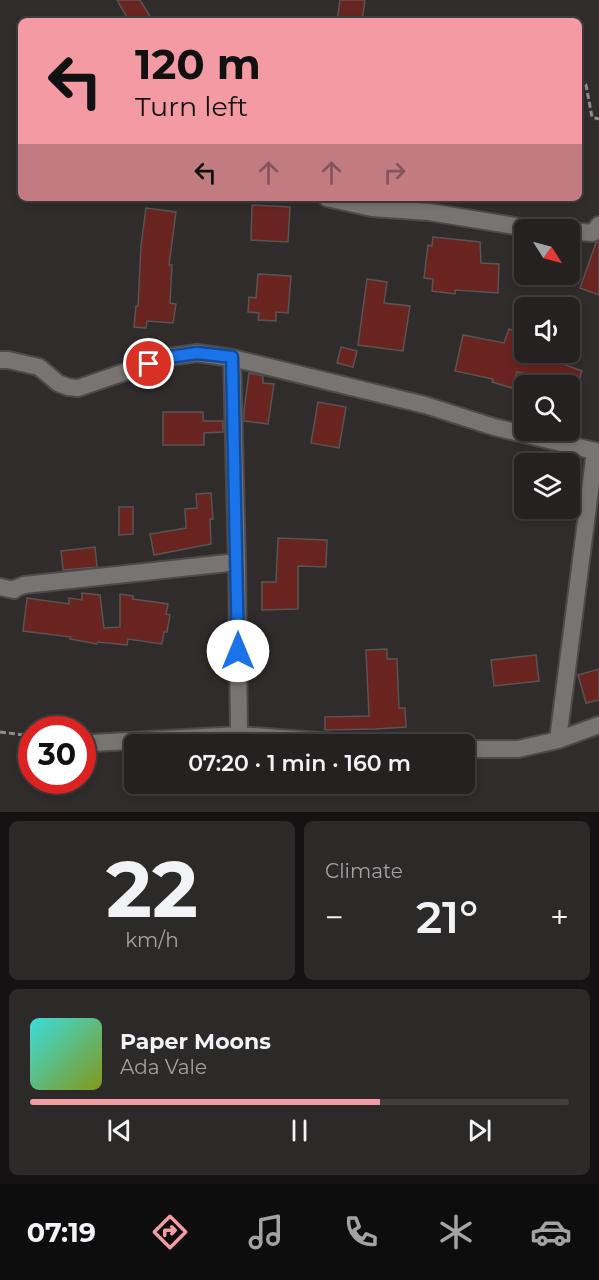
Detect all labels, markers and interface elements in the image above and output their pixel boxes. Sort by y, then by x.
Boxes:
text: 120 m [135,38,261,90]
icon: left [36,42,114,120]
text: Turn left [135,90,248,123]
icon: left [189,156,222,189]
icon: ahead [252,156,285,189]
icon: ahead [315,156,348,189]
icon: right [378,156,411,189]
north arrow [514,219,580,285]
map controls [514,219,580,519]
button: sound [514,297,580,363]
pin [123,338,174,389]
icon: arrive [132,347,165,380]
button: search [514,375,580,441]
button: layers [514,453,580,519]
position arrow [206,619,270,683]
speed limit sign: 30 [18,716,96,794]
text: 07:20 · 1 min · 160 m [188,750,411,777]
text: 22 [106,841,198,937]
text: Climate [325,859,403,883]
text: 21° [416,889,478,944]
text: − [325,897,344,937]
text: + [550,897,569,937]
text: km/h [125,928,179,952]
text: Paper Moons [120,1028,271,1055]
text: Ada Vale [120,1055,207,1079]
icon: previous [103,1114,136,1147]
icon: pause [283,1114,316,1147]
icon: next [463,1114,496,1147]
icon: directions [149,1211,191,1253]
icon: music [245,1211,287,1253]
icon: phone [340,1211,382,1253]
icon: climate [435,1211,477,1253]
icon: car [530,1211,572,1253]
text: 07:19 [27,1216,96,1249]

